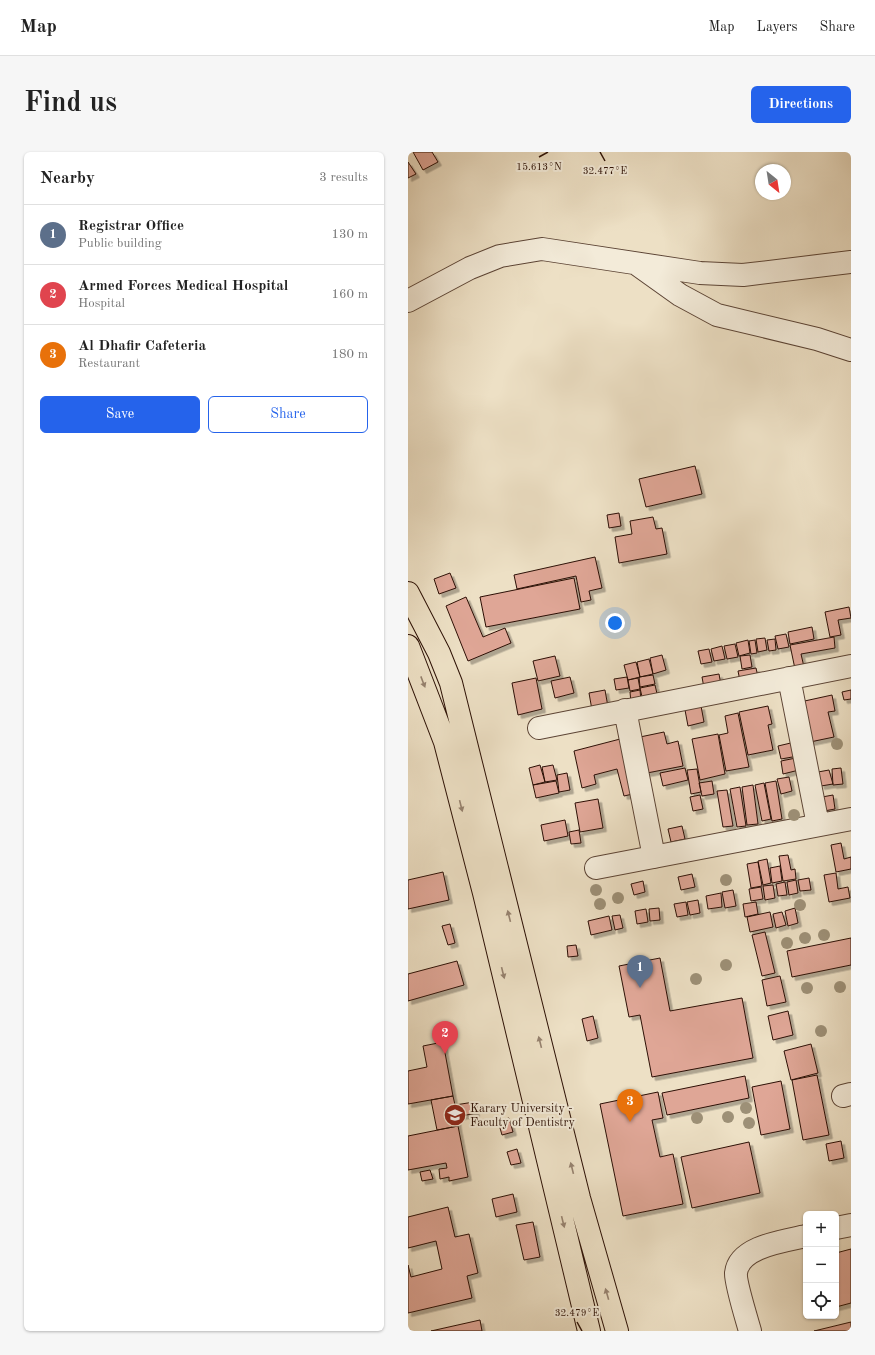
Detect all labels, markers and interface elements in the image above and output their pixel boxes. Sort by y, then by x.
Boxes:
text: Map [20,18,57,37]
text: Map [709,20,735,34]
text: Layers [757,20,798,34]
text: Share [820,20,855,34]
button: Directions [751,86,851,123]
text: Find us [24,90,117,118]
text: 15.613°N [516,162,562,172]
north arrow [755,164,791,200]
text: 32.477°E [583,166,627,176]
text: Nearby [40,170,95,187]
text: 3 results [319,171,368,184]
text: Registrar Office [78,219,184,234]
text: 1 [49,228,57,241]
text: 130 m [331,228,368,241]
text: Public building [78,237,162,250]
text: Armed Forces Medical Hospital [78,279,288,294]
text: 2 [49,288,57,301]
text: 160 m [331,288,368,301]
text: Hospital [78,297,125,310]
text: Al Dhafir Cafeteria [78,339,206,354]
text: 3 [49,348,57,361]
text: 180 m [331,348,368,361]
text: Restaurant [78,357,140,370]
button: Save [40,396,200,433]
button: Share [208,396,368,433]
your location [605,613,625,633]
one-way arrow [420,677,426,689]
one-way arrow [458,800,464,812]
one-way arrow [506,910,512,922]
pin: 1 [627,955,653,988]
one-way arrow [500,967,506,979]
pin: 2 [432,1021,458,1054]
one-way arrow [537,1036,543,1048]
pin: 3 [617,1089,643,1122]
school or university icon: Karary University - Faculty of Dentistry [442,1102,468,1128]
place label: Karary University - Faculty of Dentistry [470,1103,575,1129]
one-way arrow [568,1162,574,1175]
map controls [803,1211,839,1319]
button: + [803,1211,839,1247]
one-way arrow [560,1216,566,1228]
button: − [803,1247,839,1283]
button: locate [803,1283,839,1319]
one-way arrow [604,1287,610,1299]
text: 32.479°E [555,1308,599,1318]

